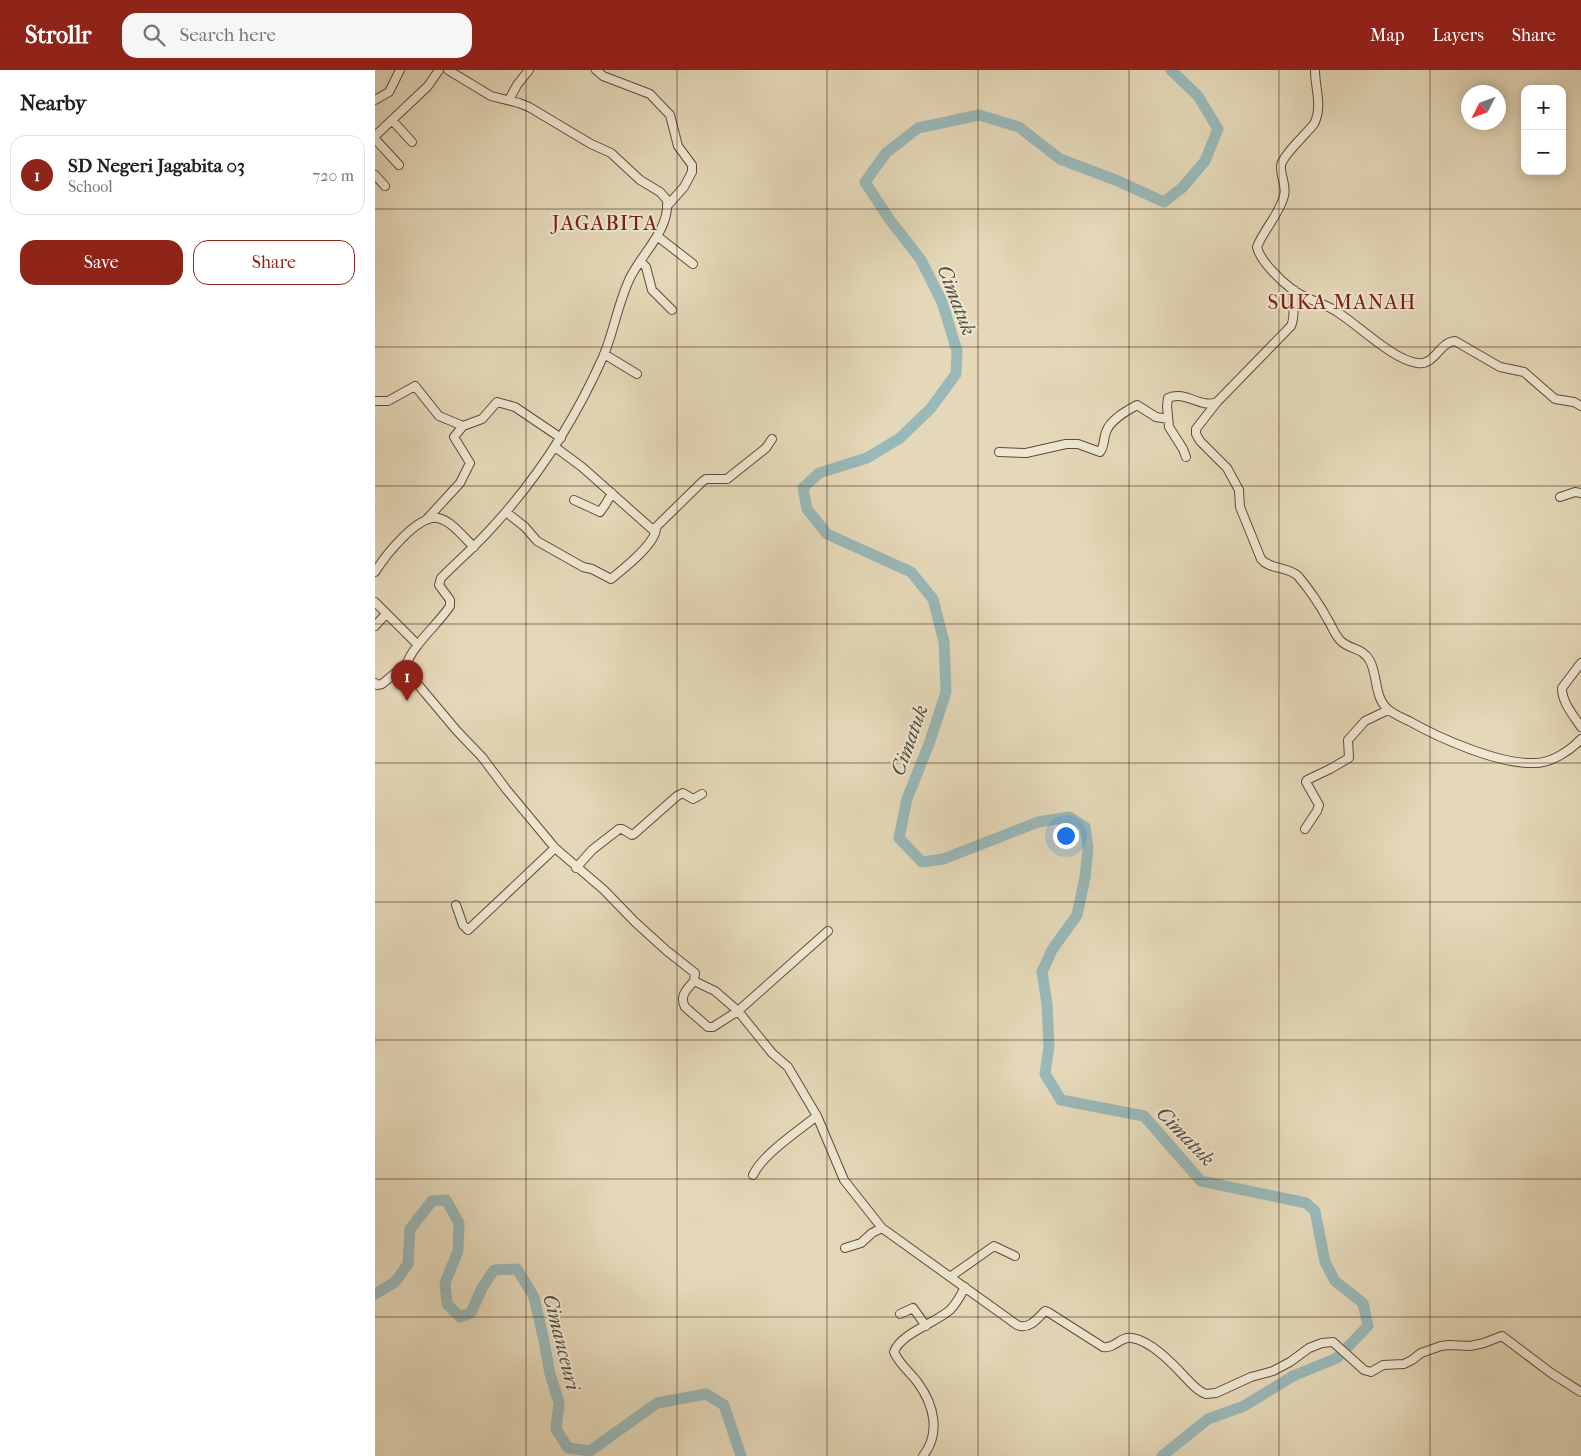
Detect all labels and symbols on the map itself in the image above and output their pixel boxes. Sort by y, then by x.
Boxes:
north arrow [1461,85,1506,130]
district label: JAGABITA [550,211,658,235]
water label: Cimatuk [933,262,980,338]
district label: SUKA MANAH [1267,290,1417,314]
pin: 1 [391,660,423,701]
water label: Cimatuk [886,702,933,779]
your location [1053,823,1079,849]
water label: Cimatuk [1152,1102,1219,1171]
water label: Cimanceuri [539,1292,585,1394]

